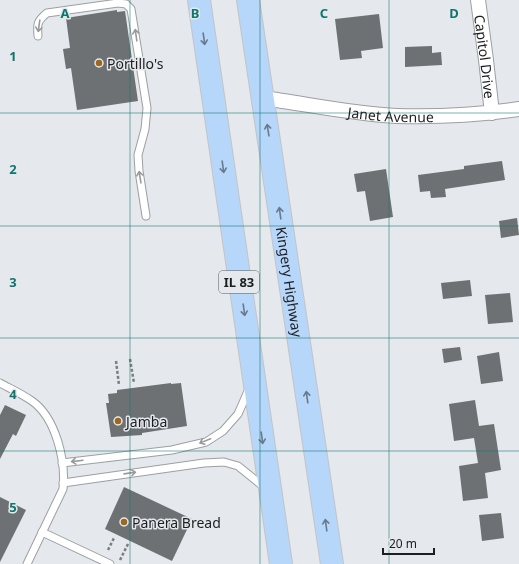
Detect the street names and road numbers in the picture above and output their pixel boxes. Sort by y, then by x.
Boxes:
street label: Capitol Drive [471,13,500,100]
street label: Janet Avenue [345,102,434,126]
street label: Kingery Highway [272,225,308,339]
road number: IL 83 [219,271,259,293]

